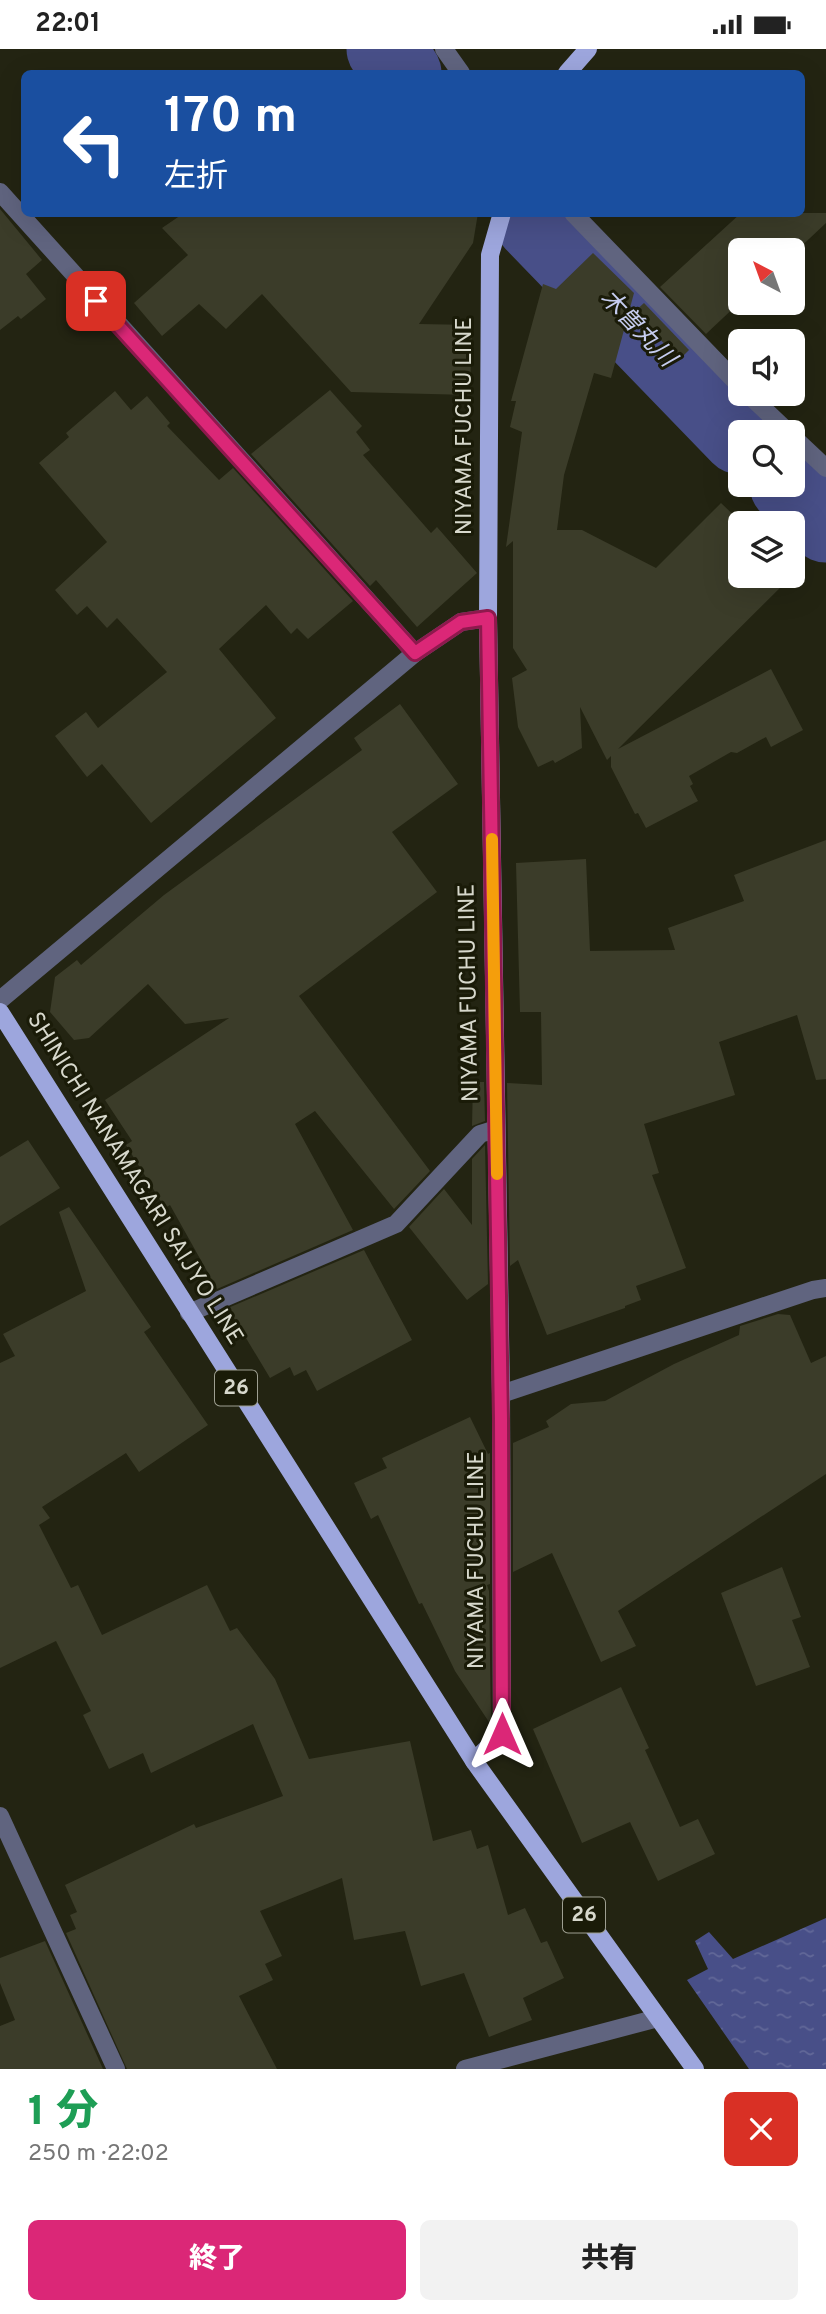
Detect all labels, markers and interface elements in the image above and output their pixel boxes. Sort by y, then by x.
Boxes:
text: 22:01 [35,8,101,41]
text: 170 m [164,88,297,150]
icon: left [49,98,140,189]
text: 左折 [164,158,228,198]
north arrow [728,238,805,315]
map controls [728,238,805,588]
pin [66,271,126,331]
icon: arrive [77,282,115,320]
water label: 木曽丸川 [593,284,683,376]
street label: NIYAMA FUCHU LINE [451,317,480,535]
button: sound [728,329,805,406]
button: search [728,420,805,497]
button: layers [728,511,805,588]
street label: NIYAMA FUCHU LINE [454,884,486,1102]
street label: SHINICHI NANAMAGARI SAIJYO LINE [19,1007,249,1351]
road number: 26 [215,1371,257,1405]
street label: NIYAMA FUCHU LINE [463,1451,492,1669]
position arrow [465,1697,539,1771]
road number: 26 [563,1897,605,1933]
text: 1 分 [28,2087,98,2140]
button: close [724,2092,798,2166]
text: 250 m · 22:02 [28,2140,169,2169]
button: 終了 [28,2220,406,2300]
button: 共有 [420,2220,798,2300]

